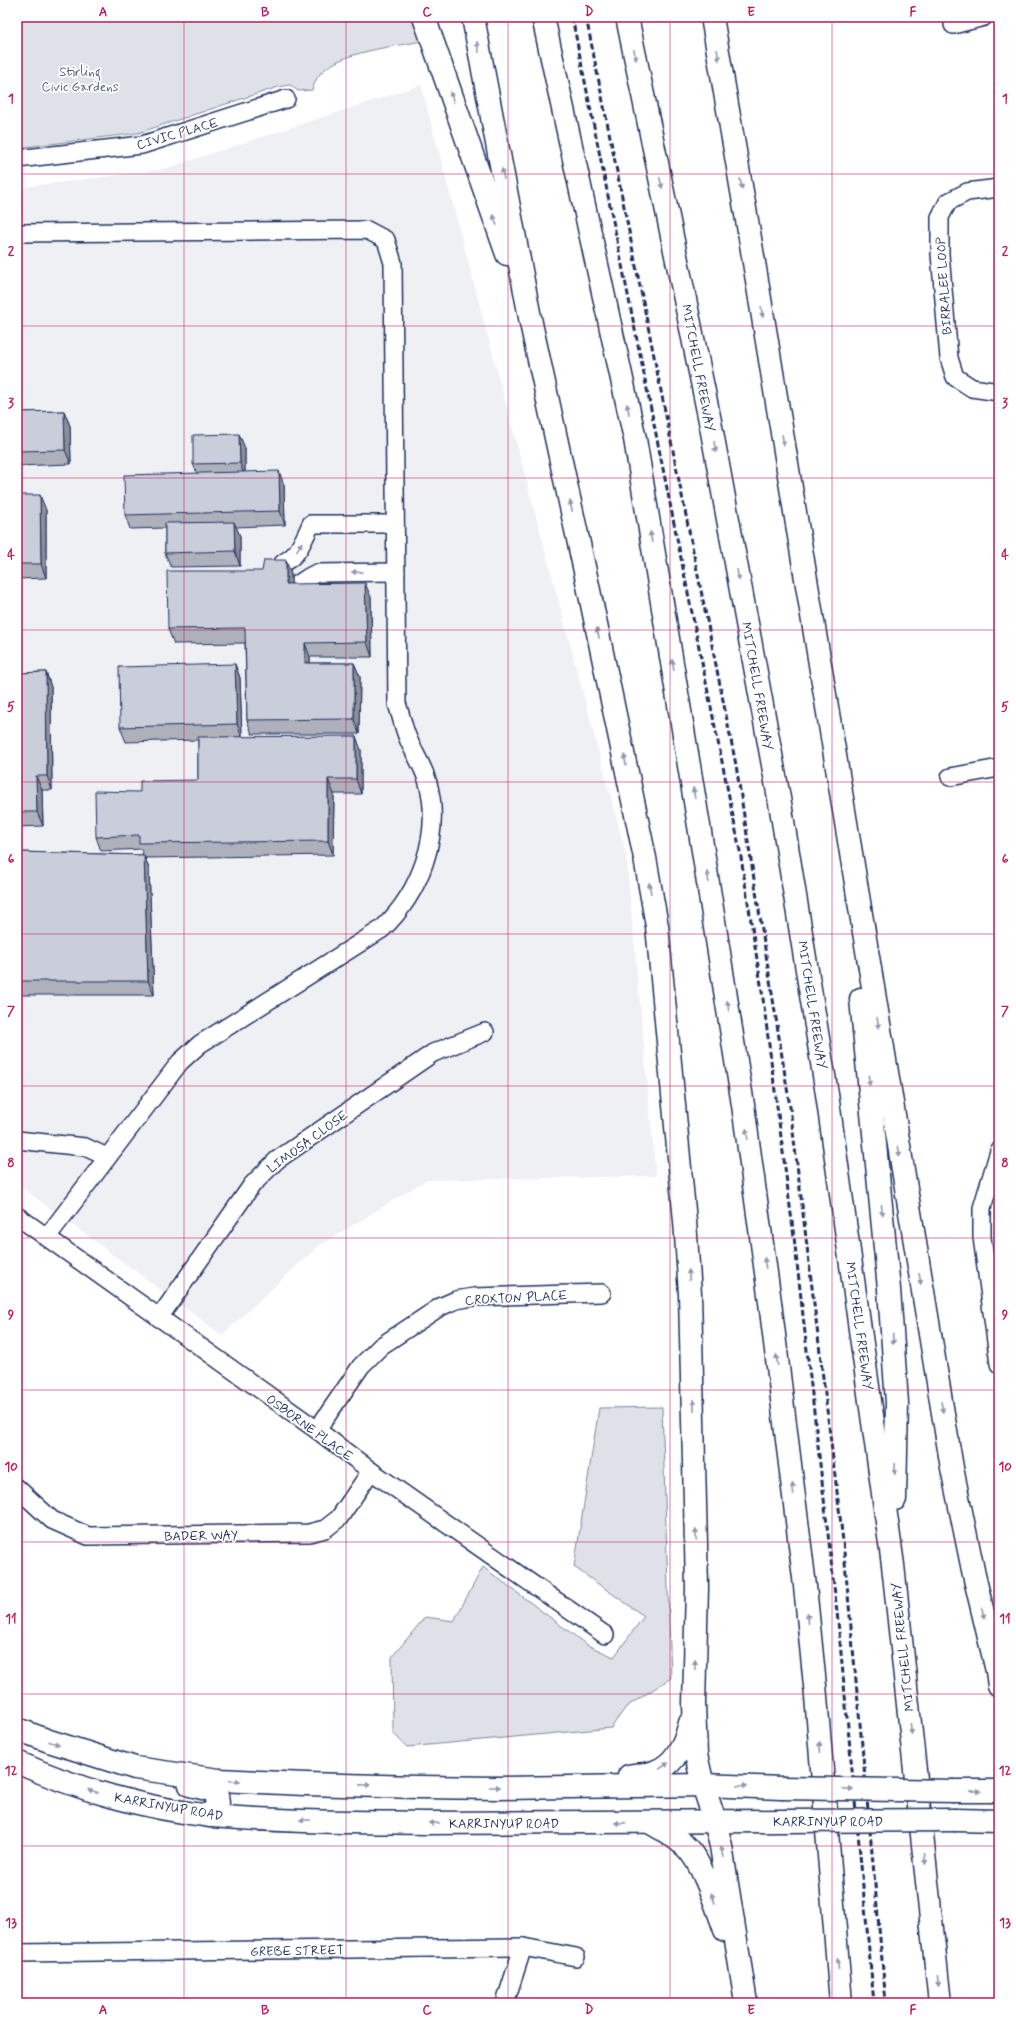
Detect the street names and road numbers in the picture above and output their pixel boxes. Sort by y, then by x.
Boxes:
street label: CIVIC PLACE [135,115,220,154]
street label: BIRRALEE LOOP [933,236,956,335]
street label: MITCHELL FREEWAY [677,303,718,434]
street label: MITCHELL FREEWAY [737,621,776,752]
street label: MITCHELL FREEWAY [793,940,830,1071]
street label: LIMOSA CLOSE [264,1107,352,1177]
street label: MITCHELL FREEWAY [841,1261,876,1392]
street label: CROXTON PLACE [464,1287,568,1310]
street label: OSBORNE PLACE [262,1391,356,1465]
street label: BADER WAY [164,1527,238,1546]
street label: MITCHELL FREEWAY [888,1581,919,1712]
street label: KARRINYUP ROAD [113,1790,224,1825]
street label: KARRINYUP ROAD [773,1814,883,1831]
street label: KARRINYUP ROAD [449,1816,559,1833]
street label: GREBE STREET [250,1942,345,1961]

